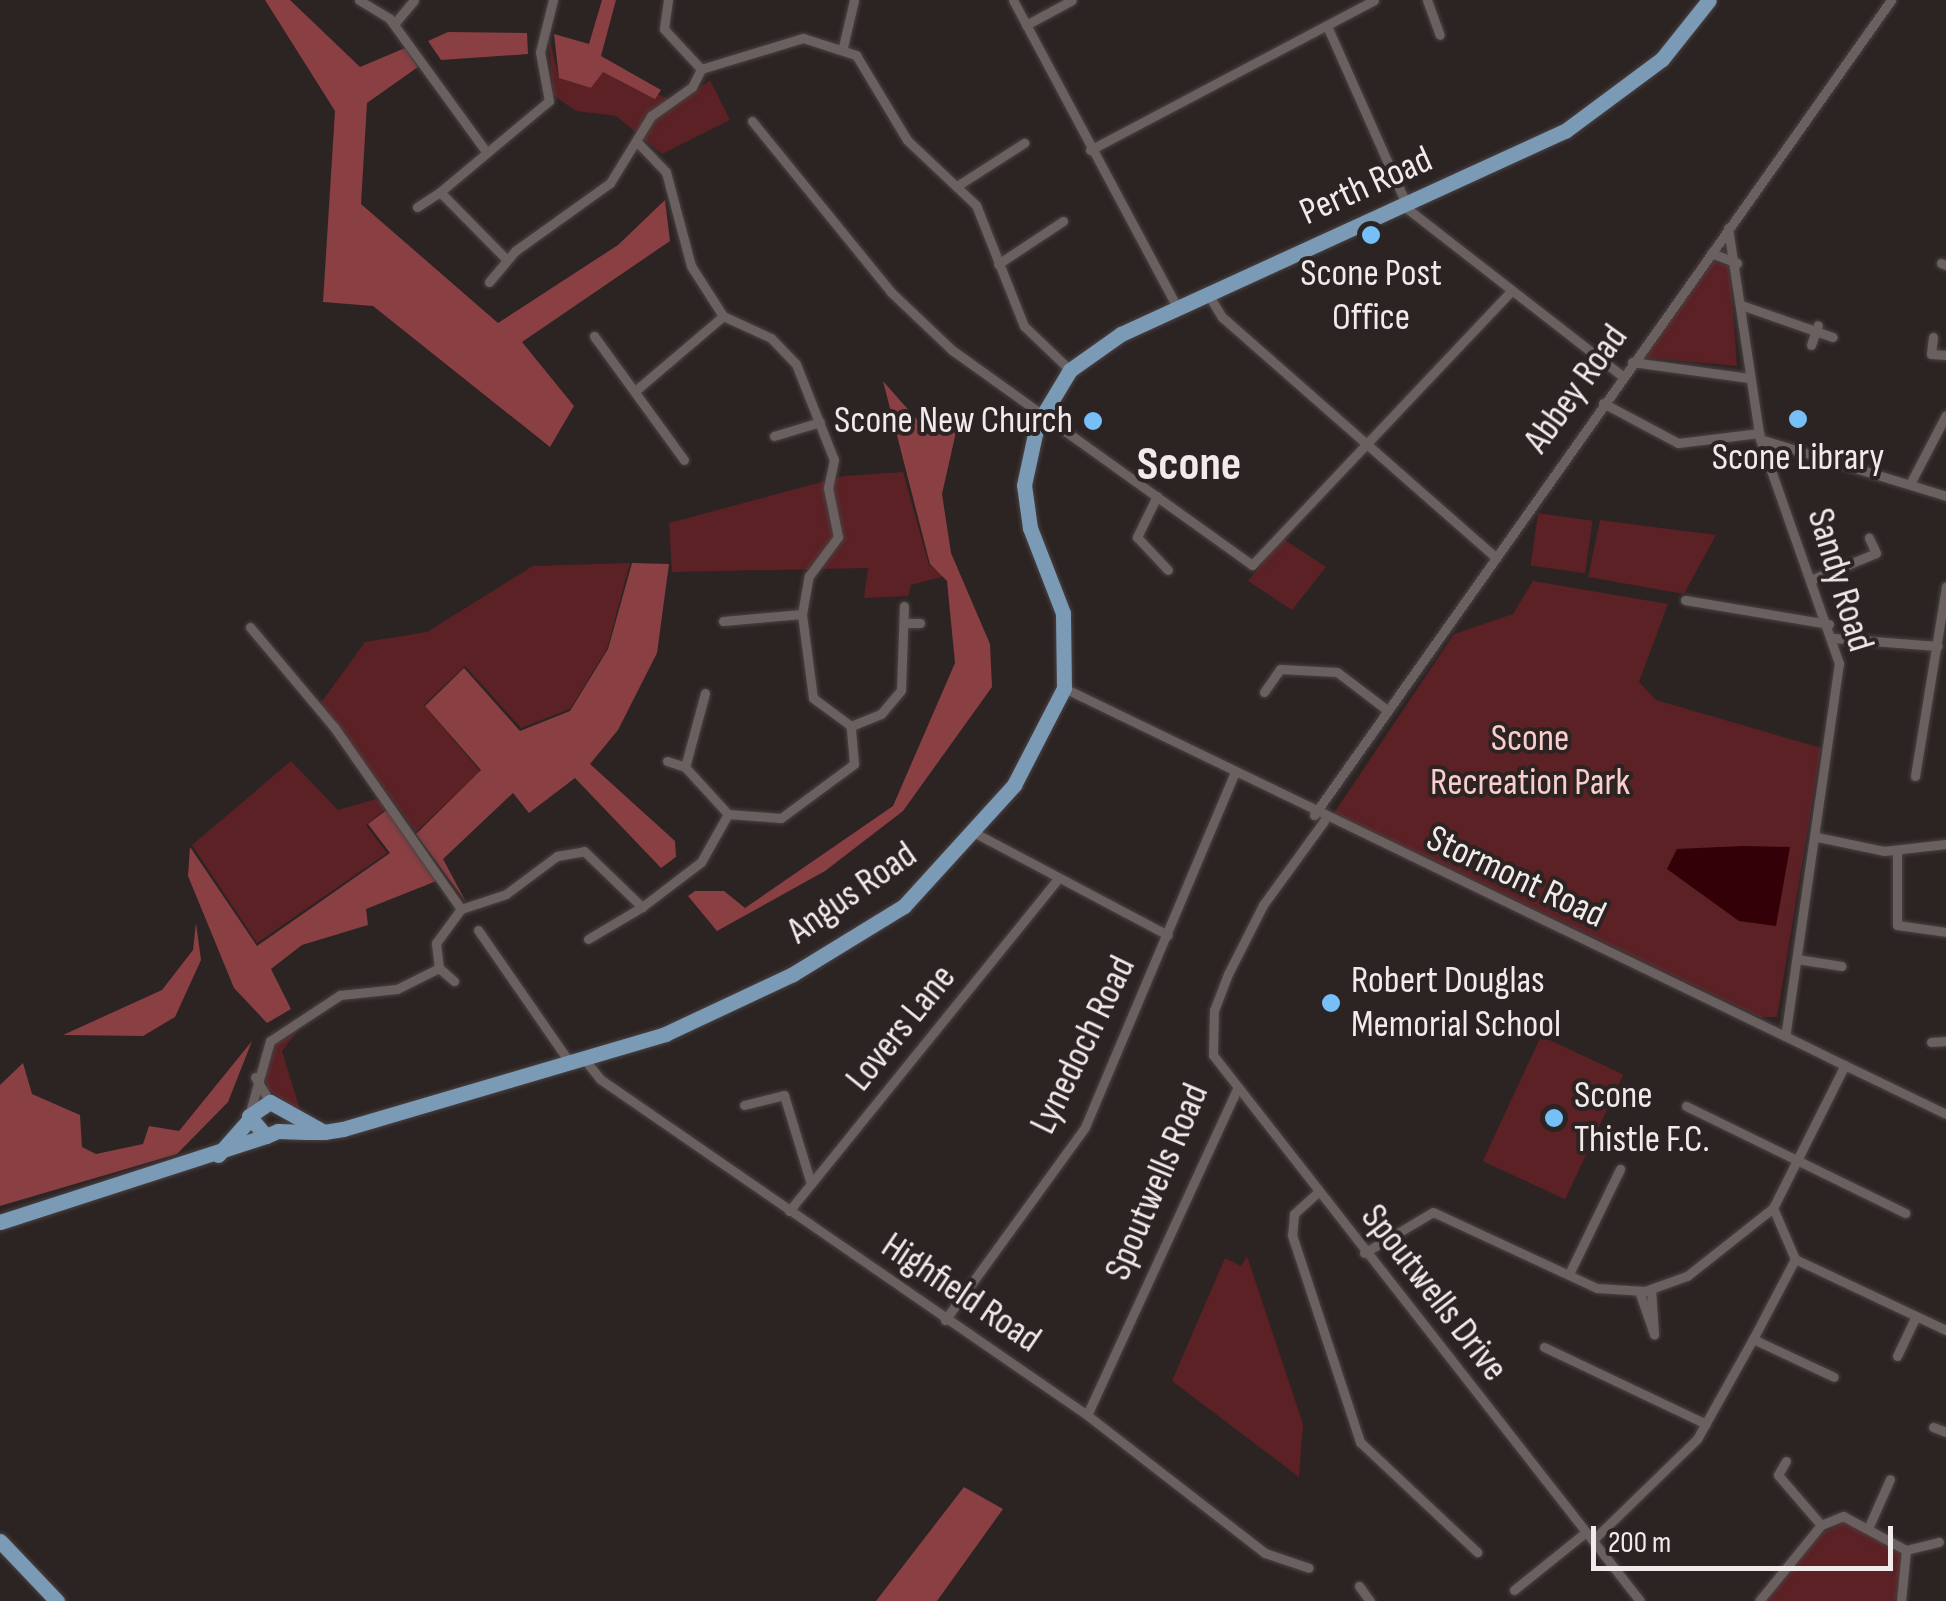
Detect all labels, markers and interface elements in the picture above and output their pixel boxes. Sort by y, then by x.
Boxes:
street label: Perth Road [1293,137,1439,235]
marker: Scone Post Office [1360,224,1382,246]
place label: Scone Post Office [1300,251,1442,340]
street label: Abbey Road [1514,316,1638,462]
place label: Scone New Church [834,398,1073,444]
marker: Scone Library [1787,408,1809,430]
marker: Scone New Church [1082,410,1104,432]
place label: Scone Library [1712,435,1884,481]
district label: Scone [1137,436,1241,494]
street label: Sandy Road [1797,503,1883,657]
park label: Scone Recreation Park [1430,716,1630,806]
street label: Stormont Road [1419,816,1613,938]
street label: Angus Road [779,832,925,954]
street label: Lynedoch Road [1020,949,1146,1141]
street label: Lovers Lane [836,956,966,1100]
place label: Robert Douglas Memorial School [1351,958,1561,1048]
marker: Robert Douglas Memorial School [1320,992,1342,1014]
place label: Scone Thistle F.C. [1574,1073,1710,1162]
street label: Spoutwells Road [1095,1077,1219,1287]
marker: Scone Thistle F.C. [1543,1107,1565,1129]
street label: Spoutwells Drive [1351,1195,1517,1391]
street label: Highfield Road [873,1223,1049,1363]
scale bar [1596,1506,1898,1568]
text: 200 m [1608,1525,1671,1561]

